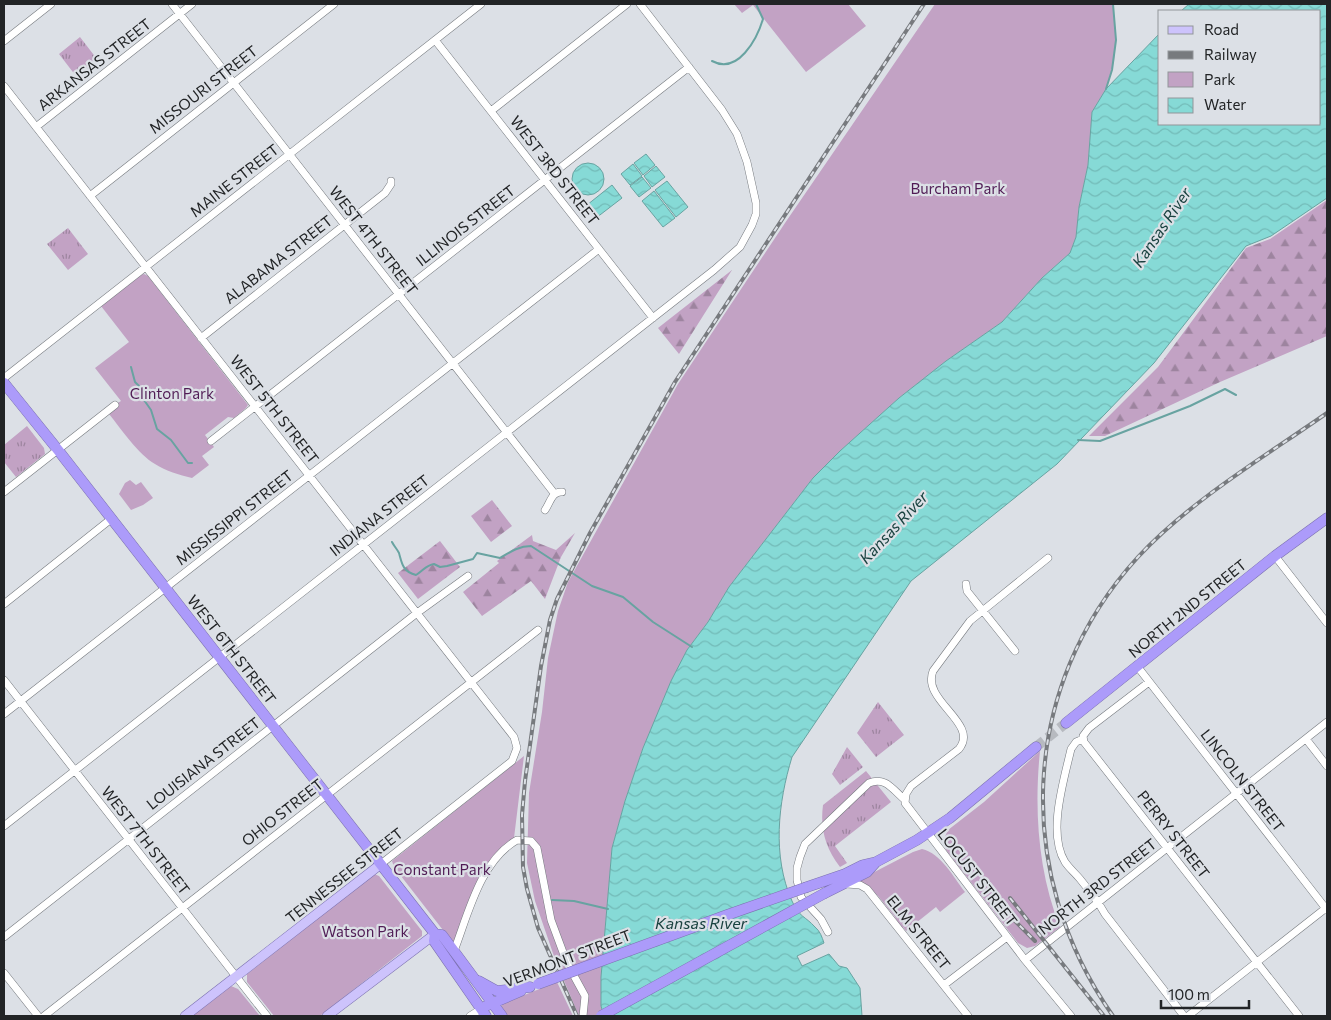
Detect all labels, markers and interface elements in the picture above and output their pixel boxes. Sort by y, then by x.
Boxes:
legend [1158,10,1321,125]
street label: ARKANSAS STREET [34,14,154,114]
text: Road [1204,20,1239,38]
street label: MISSOURI STREET [145,41,261,137]
text: Railway [1204,45,1257,63]
text: Park [1204,70,1235,88]
text: Water [1204,95,1246,113]
street label: WEST 3RD STREET [507,112,603,228]
street label: MAINE STREET [186,140,282,220]
park label: Burcham Park [911,179,1006,197]
street label: ILLINOIS STREET [412,181,518,269]
street label: WEST 4TH STREET [326,182,422,298]
water label: Kansas River [1127,183,1195,270]
street label: ALABAMA STREET [220,211,336,307]
street label: WEST 5TH STREET [227,351,323,467]
park label: Clinton Park [130,384,214,402]
street label: MISSISSIPPI STREET [172,465,296,568]
street label: INDIANA STREET [326,470,433,559]
water label: Kansas River [855,486,932,567]
street label: NORTH 2ND STREET [1124,555,1250,661]
street label: WEST 6TH STREET [184,591,280,707]
street label: LOUISIANA STREET [143,713,264,813]
street label: LINCOLN STREET [1197,725,1289,835]
street label: OHIO STREET [238,774,327,849]
street label: WEST 7TH STREET [98,782,194,898]
street label: PERRY STREET [1134,787,1214,882]
street label: TENNESSEE STREET [282,823,407,926]
street label: LOCUST STREET [934,825,1022,930]
street label: NORTH 3RD STREET [1034,834,1160,938]
park label: Constant Park [393,860,491,878]
street label: ELM STREET [884,891,955,973]
water label: Kansas River [655,913,748,932]
park label: Watson Park [321,922,409,940]
street label: VERMONT STREET [501,925,634,991]
scale bar [1161,978,1248,1010]
text: 100 m [1168,985,1210,1003]

